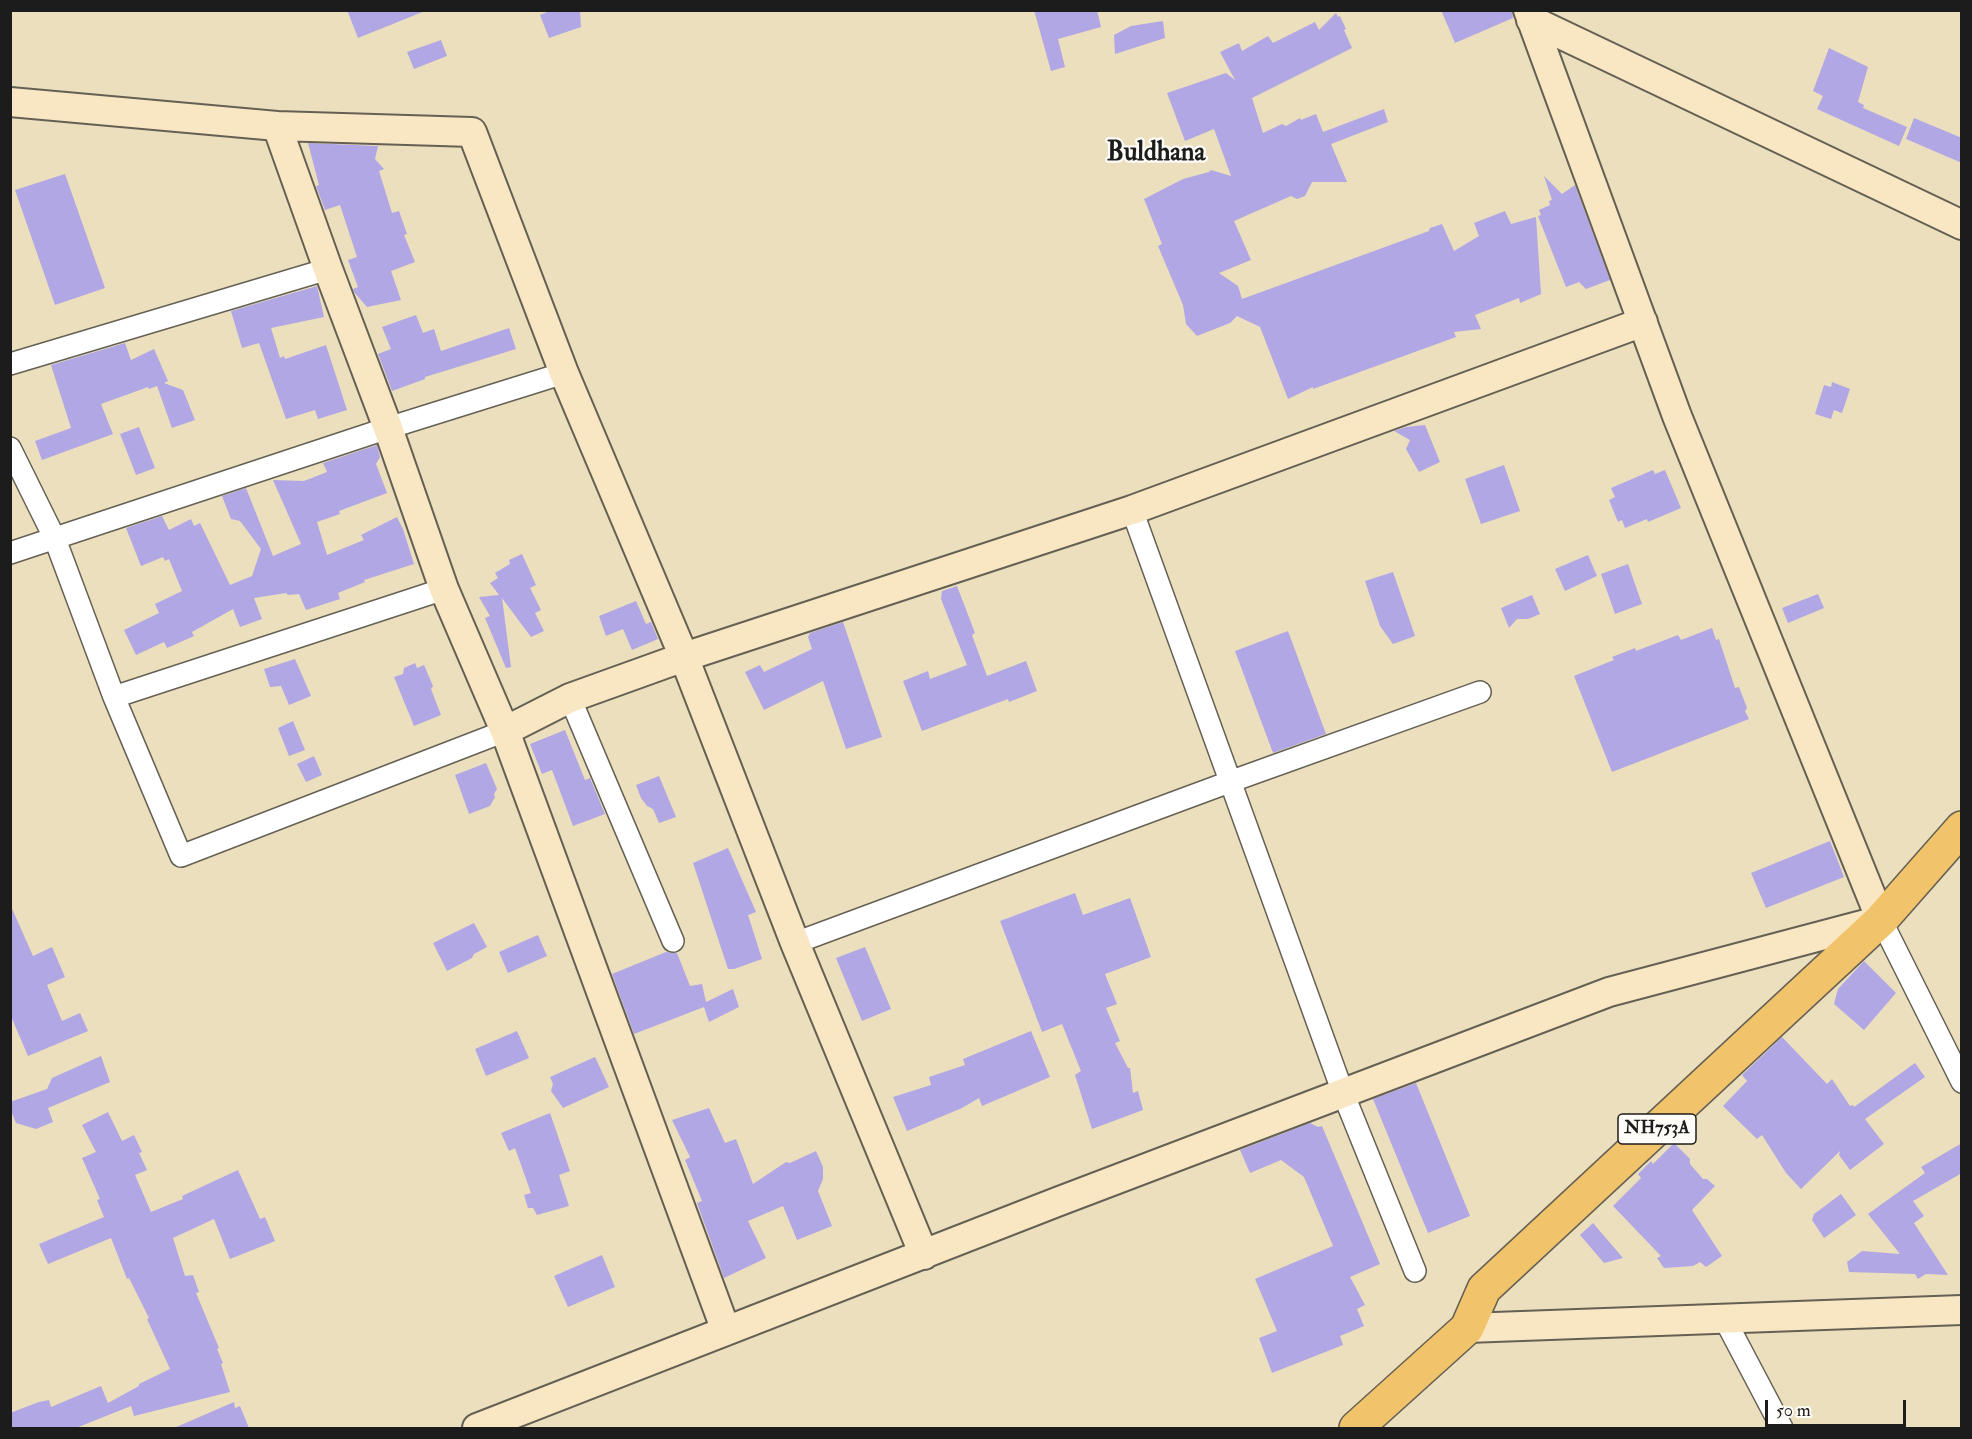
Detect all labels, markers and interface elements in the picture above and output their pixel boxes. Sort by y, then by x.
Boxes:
district label: Buldhana [1107,138,1205,170]
road number: NH753A [1618,1114,1696,1144]
scale bar [1768,1388,1909,1426]
text: 50 m [1776,1399,1811,1422]

